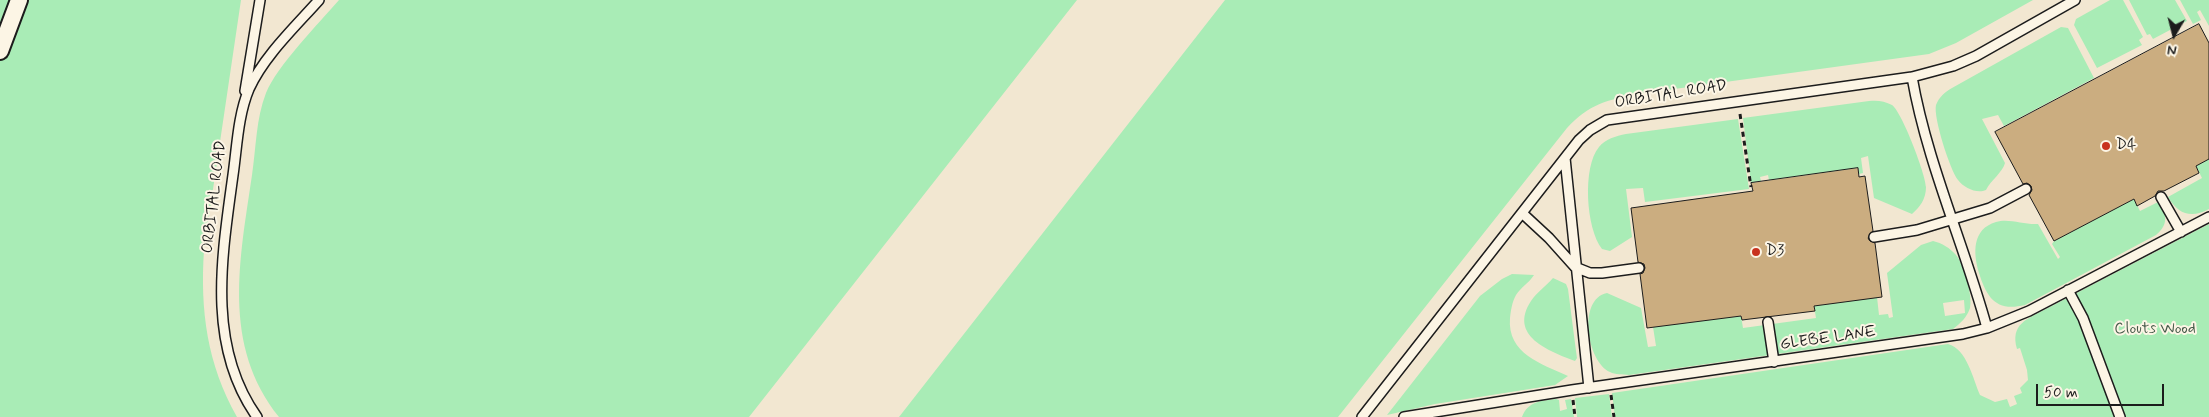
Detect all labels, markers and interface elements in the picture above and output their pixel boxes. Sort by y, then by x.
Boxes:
north arrow [2149,10,2199,60]
text: N [2166,40,2178,59]
street label: ORBITAL ROAD [1614,77,1728,113]
place label: D4 [2116,136,2136,156]
street label: ORBITAL ROAD [199,140,231,254]
marker: D4 [2100,140,2112,152]
place label: D3 [1766,242,1784,262]
marker: D3 [1750,246,1762,258]
park label: Clouts Wood [2114,320,2196,340]
street label: GLEBE LANE [1779,323,1877,355]
scale bar [2039,374,2166,406]
text: 50 m [2044,383,2078,403]

